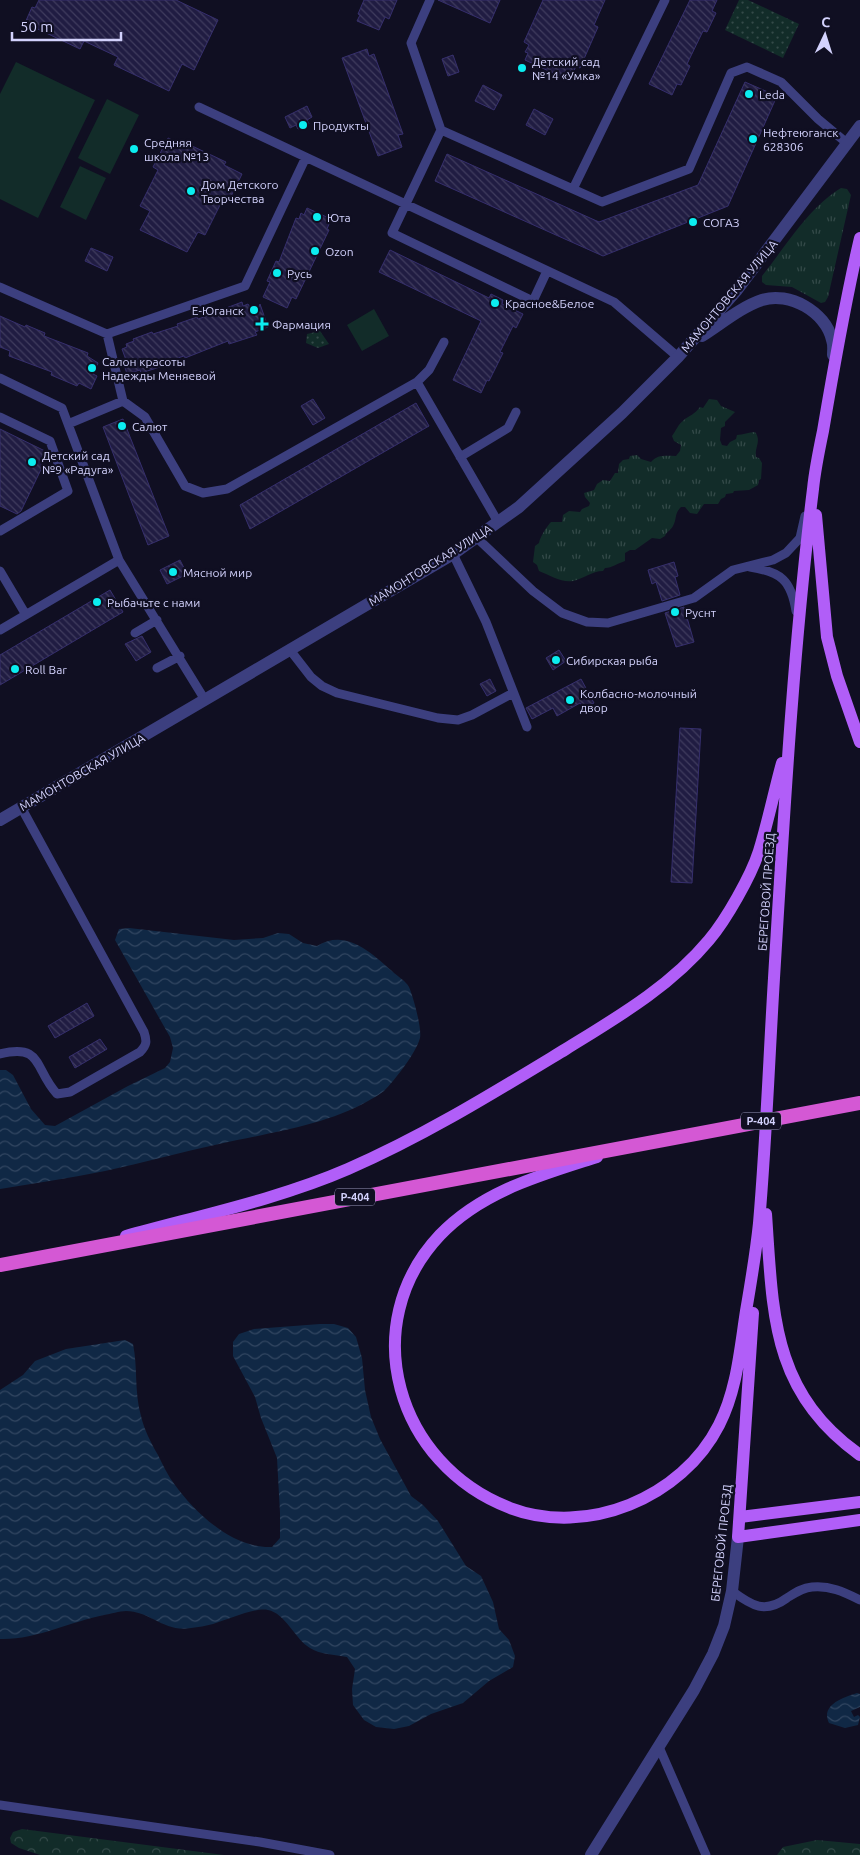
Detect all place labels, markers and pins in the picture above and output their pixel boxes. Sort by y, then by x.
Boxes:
place label: Детский сад №14 «Умка» [532,55,601,82]
marker: Детский сад №14 «Умка» [516,62,528,74]
marker: Leda [743,88,755,100]
place label: Leda [759,88,785,101]
marker: Продукты [297,119,309,131]
place label: Продукты [313,119,369,132]
place label: Нефтеюганск 628306 [763,126,838,153]
marker: Нефтеюганск 628306 [747,133,759,145]
place label: Средняя школа №13 [144,136,209,163]
marker: Средняя школа №13 [128,143,140,155]
place label: Дом Детского Творчества [201,178,279,205]
marker: Дом Детского Творчества [185,185,197,197]
marker: Юта [311,211,323,223]
place label: Юта [327,211,351,224]
marker: СОГАЗ [687,216,699,228]
place label: СОГАЗ [703,216,740,229]
marker: Ozon [309,245,321,257]
place label: Ozon [325,245,354,258]
marker: Русь [271,267,283,279]
place label: Русь [287,267,312,280]
marker: Красное&Белое [489,297,501,309]
place label: Красное&Белое [505,297,594,310]
place label: Е-Юганск [192,304,244,317]
marker: Е-Юганск [248,304,260,316]
marker: Фармация [256,318,268,330]
place label: Фармация [272,318,331,331]
place label: Салон красоты Надежды Меняевой [102,355,216,382]
marker: Салон красоты Надежды Меняевой [86,362,98,374]
marker: Салют [116,420,128,432]
place label: Салют [132,420,168,433]
place label: Детский сад №9 «Радуга» [42,449,114,476]
marker: Детский сад №9 «Радуга» [26,456,38,468]
marker: Мясной мир [167,566,179,578]
place label: Мясной мир [183,566,252,579]
marker: Рыбачьте с нами [91,596,103,608]
place label: Рыбачьте с нами [107,596,200,609]
marker: Руснт [669,606,681,618]
place label: Руснт [685,606,717,619]
marker: Сибирская рыба [550,654,562,666]
place label: Сибирская рыба [566,654,658,667]
marker: Roll Bar [9,663,21,675]
place label: Roll Bar [25,663,67,676]
place label: Колбасно-молочный двор [580,687,697,714]
marker: Колбасно-молочный двор [564,694,576,706]

